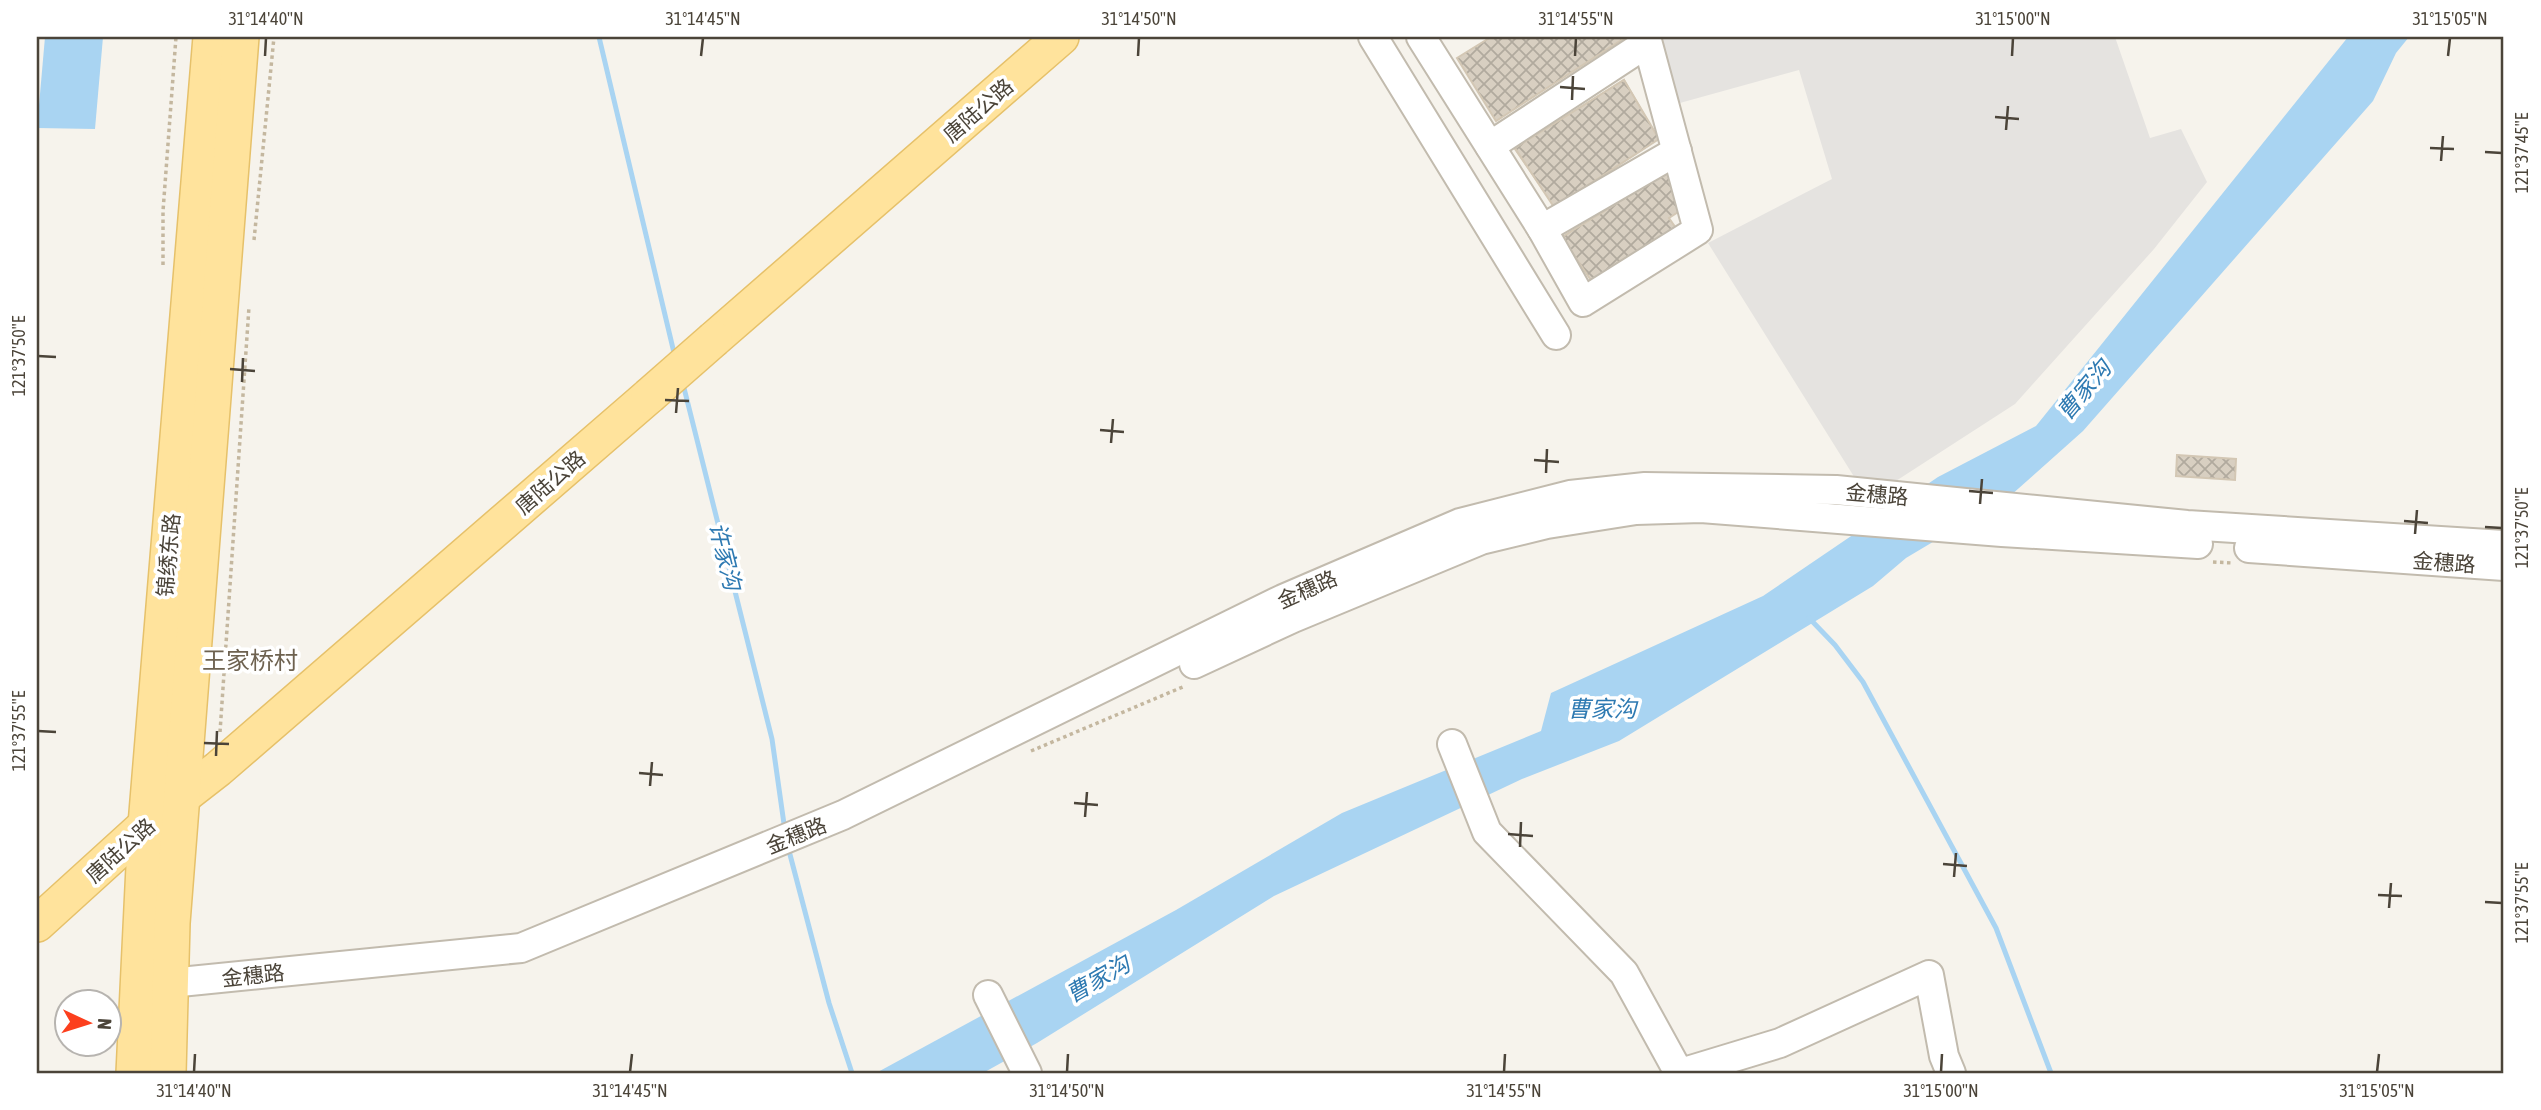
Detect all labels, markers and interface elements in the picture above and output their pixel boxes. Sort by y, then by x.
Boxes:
text: 31°14'40"N [228,8,304,29]
text: 31°14'45"N [665,8,741,29]
text: 31°14'50"N [1101,8,1177,29]
text: 31°14'55"N [1538,8,1614,29]
text: 31°15'00"N [1975,8,2051,29]
text: 31°15'05"N [2412,8,2488,29]
street label: 唐陆公路 [938,73,1018,147]
text: 121°37'45"E [2511,112,2532,193]
text: 121°37'50"E [8,315,29,396]
water label: 曹家沟 [2052,353,2118,425]
street label: 唐陆公路 [510,445,590,519]
street label: 金穗路 [1845,479,1909,509]
text: 121°37'50"E [2511,487,2532,568]
street label: 锦绣东路 [152,512,184,598]
water label: 许家沟 [704,519,747,596]
street label: 金穗路 [2412,548,2476,576]
street label: 金穗路 [1273,565,1341,613]
district label: 王家桥村 [202,647,298,674]
text: 121°37'55"E [8,690,29,771]
water label: 曹家沟 [1568,696,1640,722]
street label: 金穗路 [762,812,830,858]
street label: 唐陆公路 [81,813,159,887]
text: 121°37'55"E [2511,862,2532,943]
water label: 曹家沟 [1062,949,1137,1008]
street label: 金穗路 [220,960,286,990]
north arrow [52,988,122,1058]
text: N [94,1018,116,1031]
text: 31°14'40"N [156,1080,232,1101]
text: 31°14'45"N [592,1080,668,1101]
text: 31°14'50"N [1029,1080,1105,1101]
text: 31°14'55"N [1466,1080,1542,1101]
text: 31°15'00"N [1903,1080,1979,1101]
text: 31°15'05"N [2339,1080,2415,1101]

